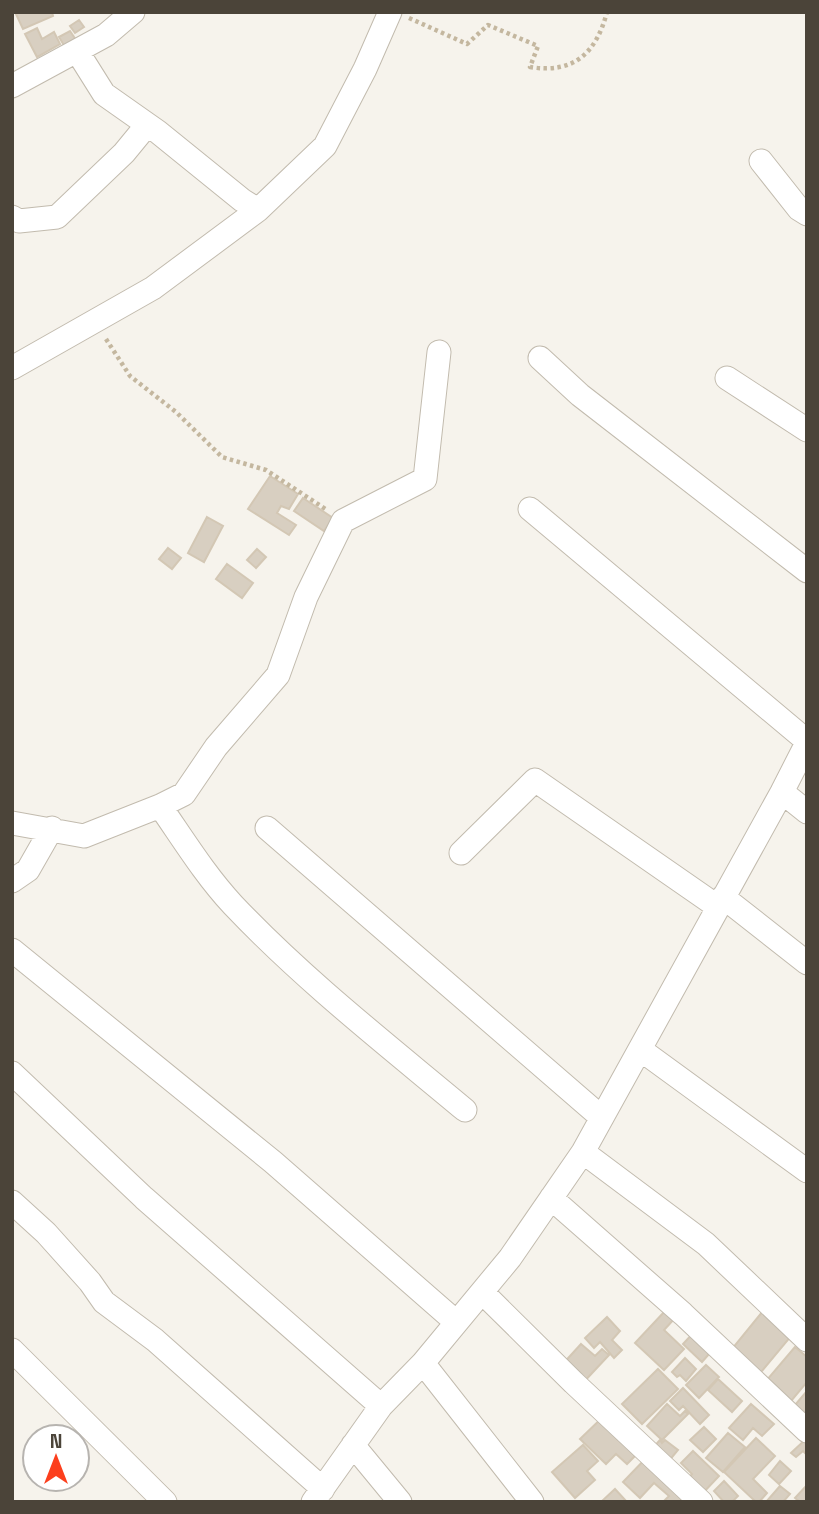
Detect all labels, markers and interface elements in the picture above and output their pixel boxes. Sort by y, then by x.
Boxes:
north arrow [21,1423,91,1493]
text: N [50,1429,62,1454]

